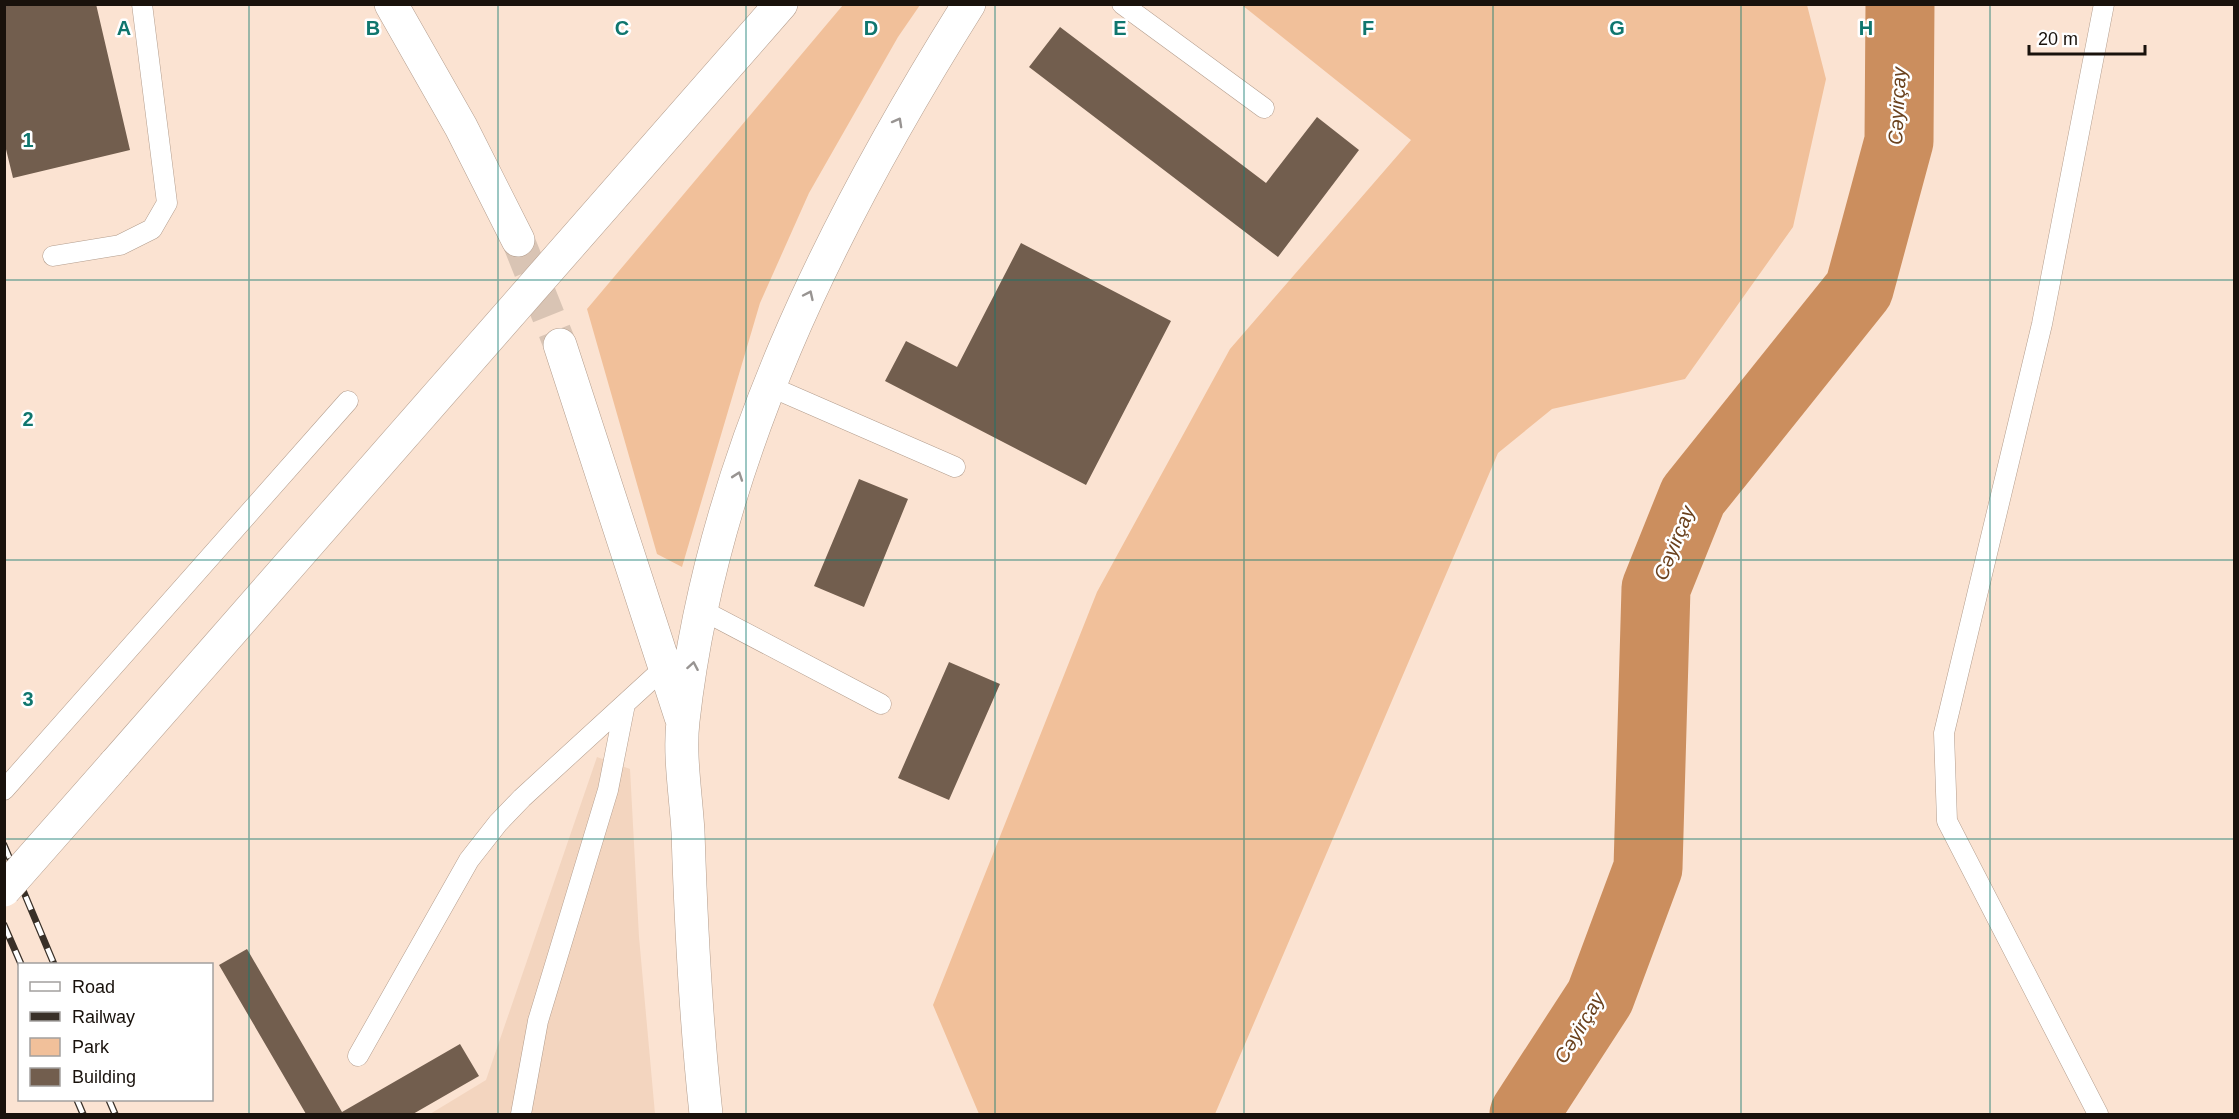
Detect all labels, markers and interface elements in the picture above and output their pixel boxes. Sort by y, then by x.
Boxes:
text: A [117,17,131,39]
text: B [366,17,380,39]
text: C [615,17,629,39]
text: D [864,17,878,39]
text: E [1113,17,1127,39]
text: F [1362,17,1374,39]
text: G [1609,17,1625,39]
text: H [1859,17,1873,39]
scale bar [2029,18,2144,56]
text: 20 m [2038,29,2078,49]
water label: Cəyirçay [1884,66,1910,145]
one-way arrow [891,117,902,128]
text: 1 [22,129,34,151]
one-way arrow [802,290,814,301]
text: 2 [22,408,34,430]
one-way arrow [730,471,743,482]
water label: Cəyirçay [1649,502,1699,583]
one-way arrow [686,661,698,670]
text: 3 [22,688,34,710]
legend [18,963,213,1101]
text: Road [72,977,115,997]
water label: Cəyirçay [1550,988,1609,1067]
text: Railway [72,1007,135,1027]
text: Park [72,1037,110,1057]
text: Building [72,1067,136,1087]

